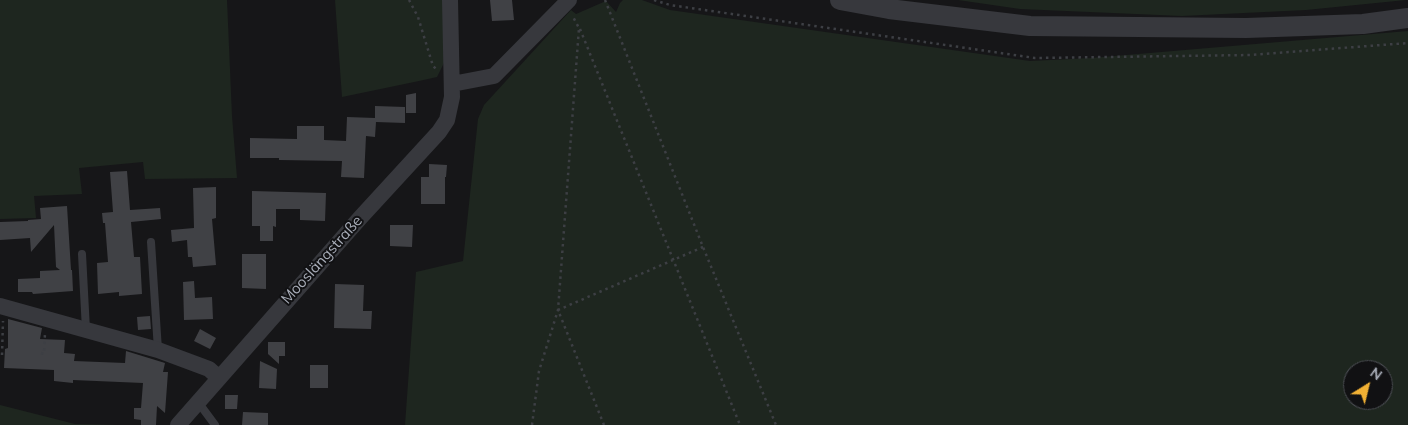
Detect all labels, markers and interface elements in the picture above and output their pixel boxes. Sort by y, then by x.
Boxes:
street label: Mooslängstraße [278,212,366,308]
north arrow [1343,360,1393,410]
text: N [1367,363,1386,384]

